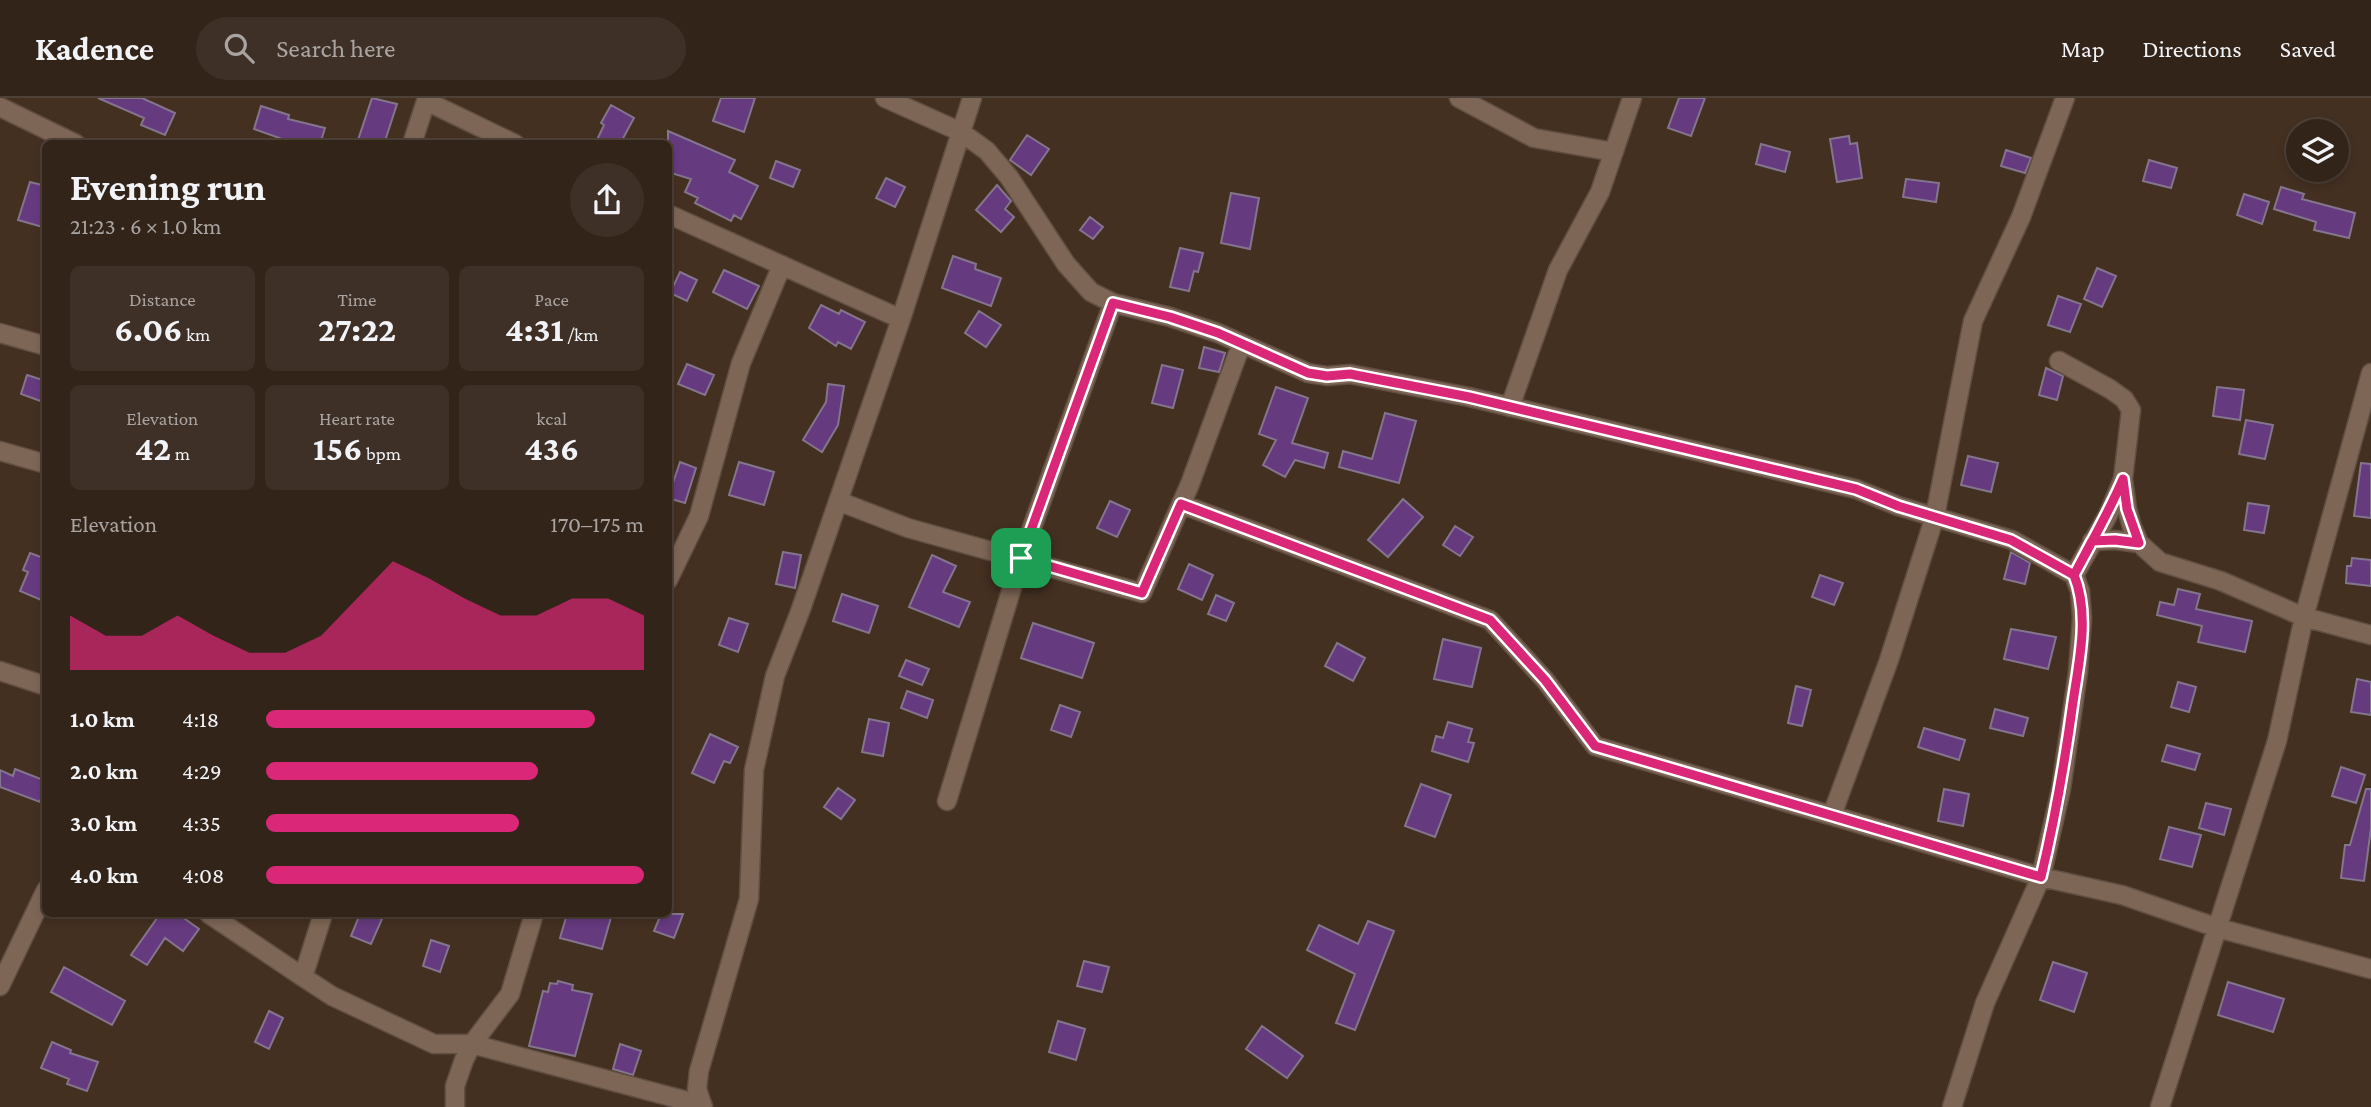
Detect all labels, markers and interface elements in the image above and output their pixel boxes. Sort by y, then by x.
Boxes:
search box [196,17,686,80]
icon: search [220,29,258,67]
text: Kadence [35,30,154,67]
text: Search here [276,34,395,63]
text: Map [2061,35,2105,62]
text: Directions [2143,35,2242,62]
text: Saved [2280,35,2336,62]
map controls [2286,119,2349,182]
button: layers [2286,119,2349,182]
button: share [570,163,644,237]
text: Evening run [70,166,266,208]
text: 21:23 · 6 × 1.0 km [70,213,221,239]
text: Distance [129,289,196,310]
text: Time [338,289,376,310]
text: Pace [535,289,569,310]
text: 6.06 [114,310,182,349]
text: 27:22 [318,310,396,349]
text: 4:31 [505,310,564,349]
text: km [182,324,210,345]
text: /km [564,324,598,345]
text: Elevation [126,408,198,429]
text: Heart rate [319,408,395,429]
text: kcal [536,408,567,429]
text: 42 [135,429,171,468]
text: 156 [313,429,362,468]
text: 436 [524,429,579,468]
text: m [171,443,190,464]
text: bpm [362,443,401,464]
text: Elevation [70,511,157,537]
text: 170–175 m [550,511,644,537]
pin [991,528,1051,588]
icon: arrive [1002,539,1040,577]
text: 1.0 km [70,706,135,732]
text: 4:18 [182,706,219,732]
text: 2.0 km [70,758,138,784]
text: 4:29 [182,758,222,784]
text: 3.0 km [70,810,137,836]
text: 4:35 [182,810,221,836]
text: 4.0 km [70,862,139,888]
text: 4:08 [182,862,224,888]

